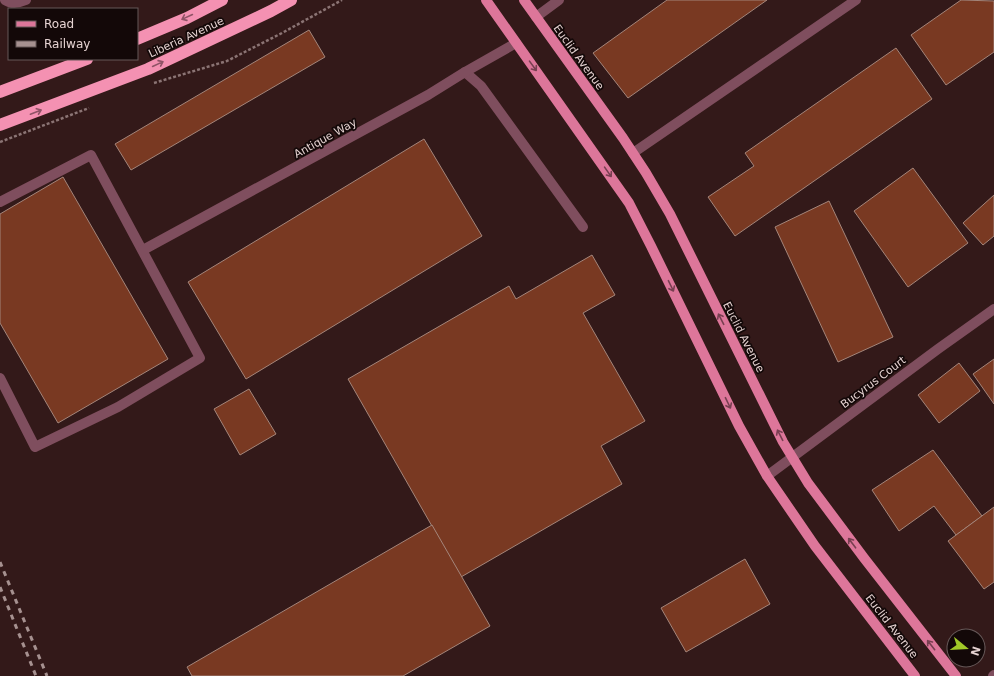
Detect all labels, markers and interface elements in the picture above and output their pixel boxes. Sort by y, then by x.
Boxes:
legend [8,8,138,60]
street label: Liberia Avenue [146,14,226,61]
one-way arrow [181,14,193,21]
text: Road [44,17,74,31]
street label: Euclid Avenue [551,22,607,93]
text: Railway [44,37,90,51]
one-way arrow [151,60,163,67]
one-way arrow [529,60,537,71]
one-way arrow [30,107,42,115]
street label: Antique Way [292,116,359,161]
one-way arrow [604,167,612,178]
one-way arrow [668,279,675,291]
street label: Euclid Avenue [720,300,767,375]
one-way arrow [717,313,724,325]
street label: Bucyrus Court [838,353,909,411]
one-way arrow [724,396,732,408]
one-way arrow [775,429,783,441]
one-way arrow [848,537,856,548]
street label: Euclid Avenue [863,592,921,661]
north arrow [946,628,986,668]
one-way arrow [927,640,936,651]
text: N [967,645,983,657]

